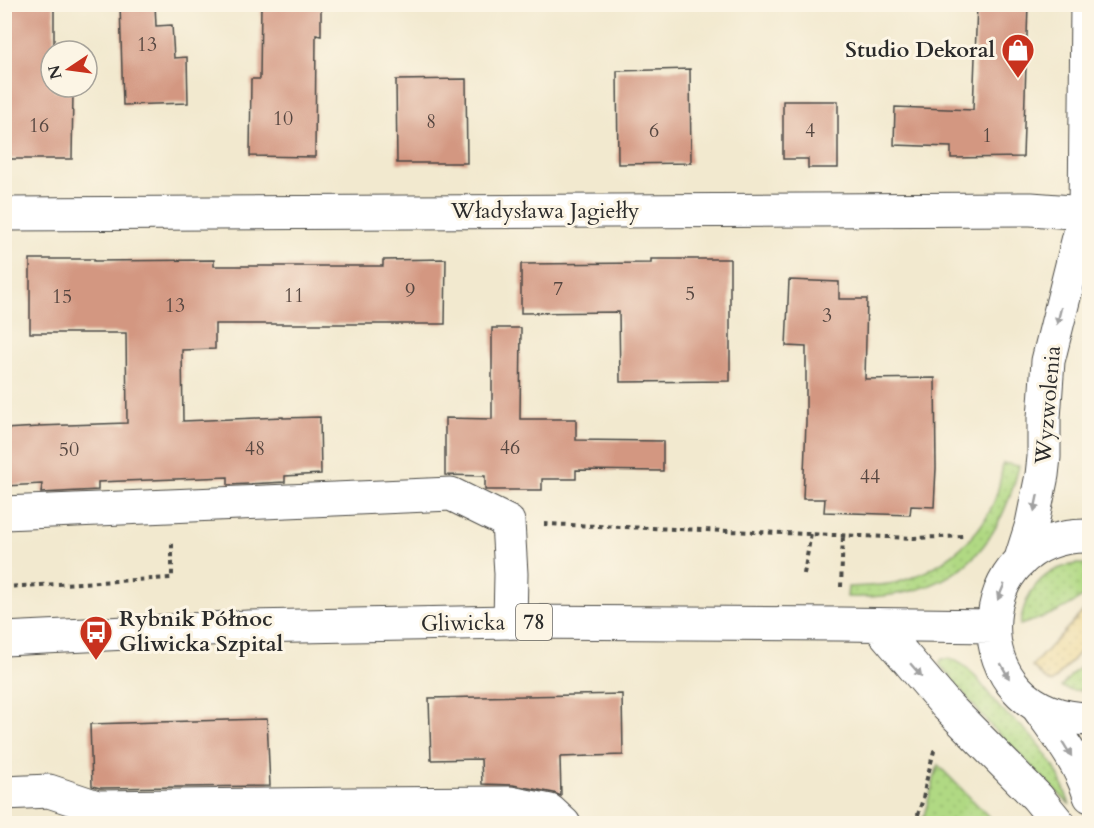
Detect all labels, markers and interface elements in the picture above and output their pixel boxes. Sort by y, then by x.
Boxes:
house number: 13 [137,31,157,58]
shop icon: Studio Dekoral [1000,32,1036,79]
place label: Studio Dekoral [845,35,996,65]
north arrow [39,39,99,99]
text: N [43,63,68,81]
house number: 10 [273,105,293,132]
house number: 8 [426,108,436,135]
house number: 16 [29,112,49,139]
house number: 6 [649,117,659,144]
house number: 4 [805,117,815,144]
house number: 1 [982,122,992,149]
street label: Władysława Jagiełły [450,196,640,226]
house number: 7 [553,275,563,302]
house number: 9 [405,277,415,304]
house number: 5 [685,280,695,307]
house number: 11 [284,282,304,309]
house number: 15 [52,283,72,310]
house number: 13 [165,292,185,319]
house number: 3 [822,302,832,329]
one-way arrow [1054,307,1064,325]
street label: Wyzwolenia [1028,344,1068,467]
house number: 46 [500,434,520,461]
house number: 48 [245,435,265,462]
house number: 50 [59,436,79,463]
house number: 44 [860,463,880,490]
one-way arrow [1031,493,1040,512]
one-way arrow [996,583,1006,601]
place label: Rybnik Północ Gliwicka Szpital [119,604,284,659]
road number: 78 [516,604,552,640]
street label: Gliwicka [421,607,506,639]
bus stop icon: Rybnik Północ Gliwicka Szpital [78,614,114,661]
one-way arrow [909,662,922,677]
one-way arrow [1000,663,1010,680]
one-way arrow [1061,741,1072,757]

